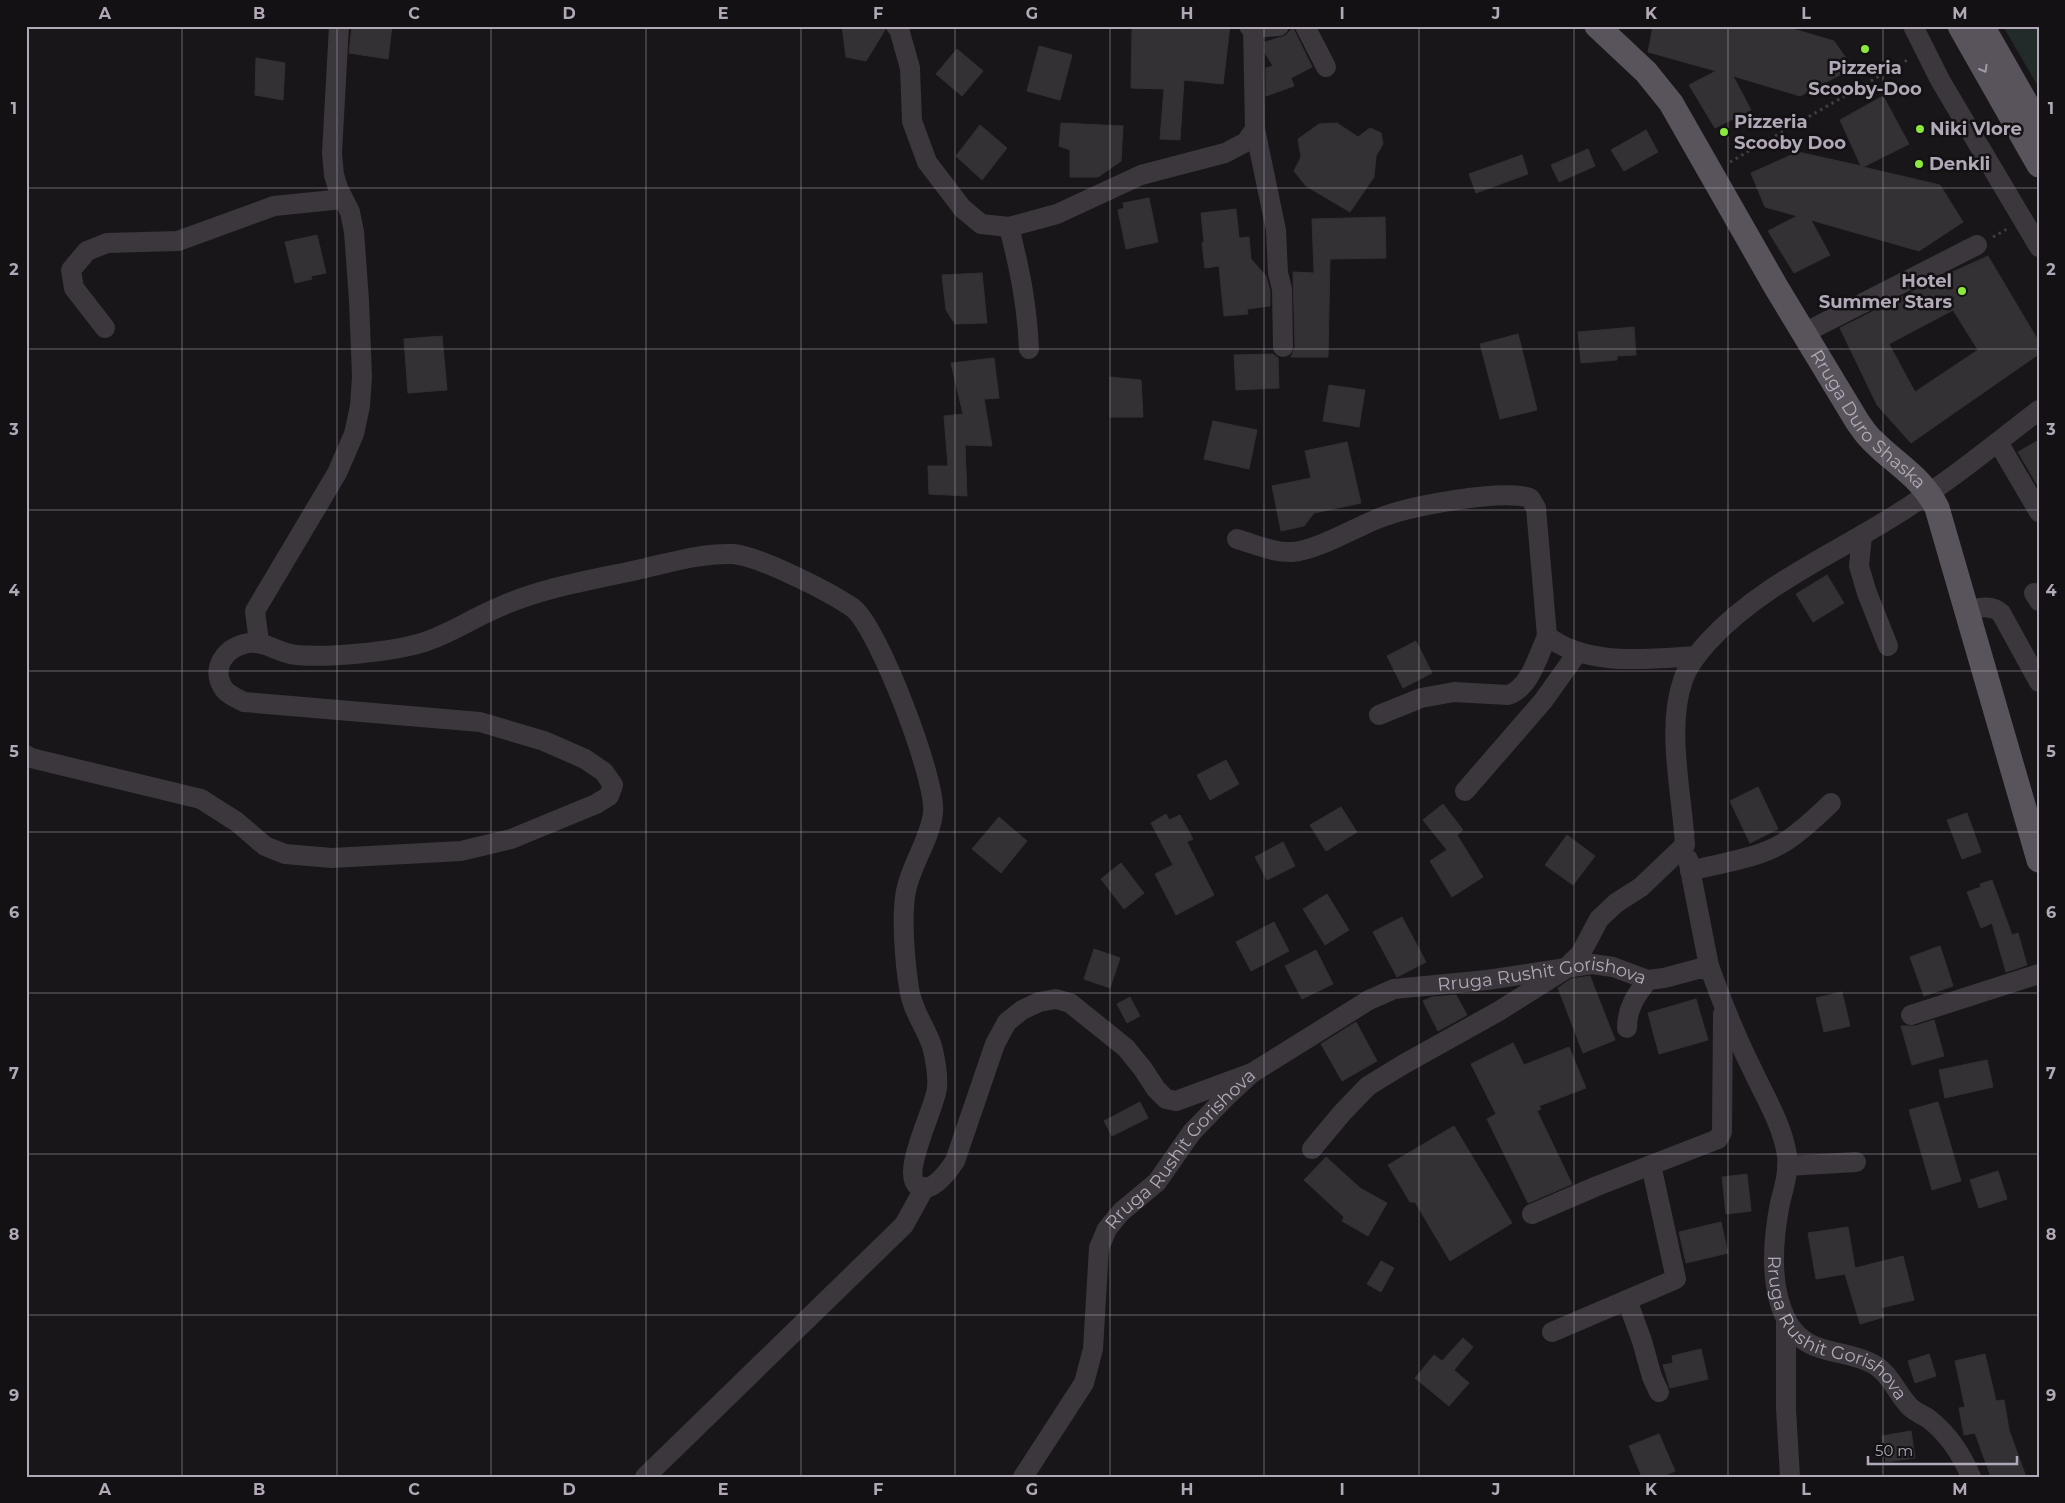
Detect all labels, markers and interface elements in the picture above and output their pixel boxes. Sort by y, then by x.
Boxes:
text: A [98,4,112,23]
text: B [253,4,265,23]
text: C [408,4,420,23]
text: D [562,4,576,23]
text: E [718,4,728,23]
text: F [873,4,883,23]
text: G [1026,4,1038,23]
text: H [1181,4,1193,23]
text: I [1339,4,1345,23]
text: J [1491,4,1500,23]
text: K [1645,4,1658,23]
text: L [1801,4,1811,23]
text: M [1952,4,1968,23]
marker: Pizzeria Scooby-Doo [1859,43,1871,55]
place label: Pizzeria Scooby-Doo [1808,57,1922,100]
one-way arrow [1978,63,1988,72]
text: 1 [11,99,17,118]
text: 1 [2048,99,2054,118]
place label: Pizzeria Scooby Doo [1734,111,1846,154]
place label: Niki Vlore [1930,118,2022,140]
marker: Niki Vlore [1914,123,1926,135]
marker: Pizzeria Scooby Doo [1718,126,1730,138]
place label: Denkli [1929,153,1990,175]
marker: Denkli [1913,158,1925,170]
text: 2 [9,260,19,279]
text: 2 [2046,260,2056,279]
place label: Hotel Summer Stars [1819,270,1952,313]
marker: Hotel Summer Stars [1956,285,1968,297]
street label: Rruga Duro Shaska [1805,346,1930,494]
text: 3 [8,420,19,439]
text: 3 [2045,420,2056,439]
text: 4 [8,581,20,600]
text: 4 [2045,581,2057,600]
text: 5 [9,742,19,761]
text: 5 [2046,742,2056,761]
text: 6 [9,903,19,922]
text: 6 [2046,903,2056,922]
street label: Rruga Rushit Gorishova [1436,953,1649,996]
text: 7 [9,1064,19,1083]
street label: Rruga Rushit Gorishova [1100,1064,1260,1234]
text: 7 [2046,1064,2056,1083]
text: 8 [9,1225,19,1244]
text: 8 [2046,1225,2056,1244]
street label: Rruga Rushit Gorishova [1763,1256,1912,1404]
text: 9 [9,1386,19,1405]
text: 9 [2046,1386,2056,1405]
scale bar [1868,1433,2016,1465]
text: 50 m [1875,1441,1913,1460]
text: A [98,1480,112,1499]
text: B [253,1480,265,1499]
text: C [408,1480,420,1499]
text: D [562,1480,576,1499]
text: E [718,1480,728,1499]
text: F [873,1480,883,1499]
text: G [1026,1480,1038,1499]
text: H [1181,1480,1193,1499]
text: I [1339,1480,1345,1499]
text: J [1491,1480,1500,1499]
text: K [1645,1480,1658,1499]
text: L [1801,1480,1811,1499]
text: M [1952,1480,1968,1499]

